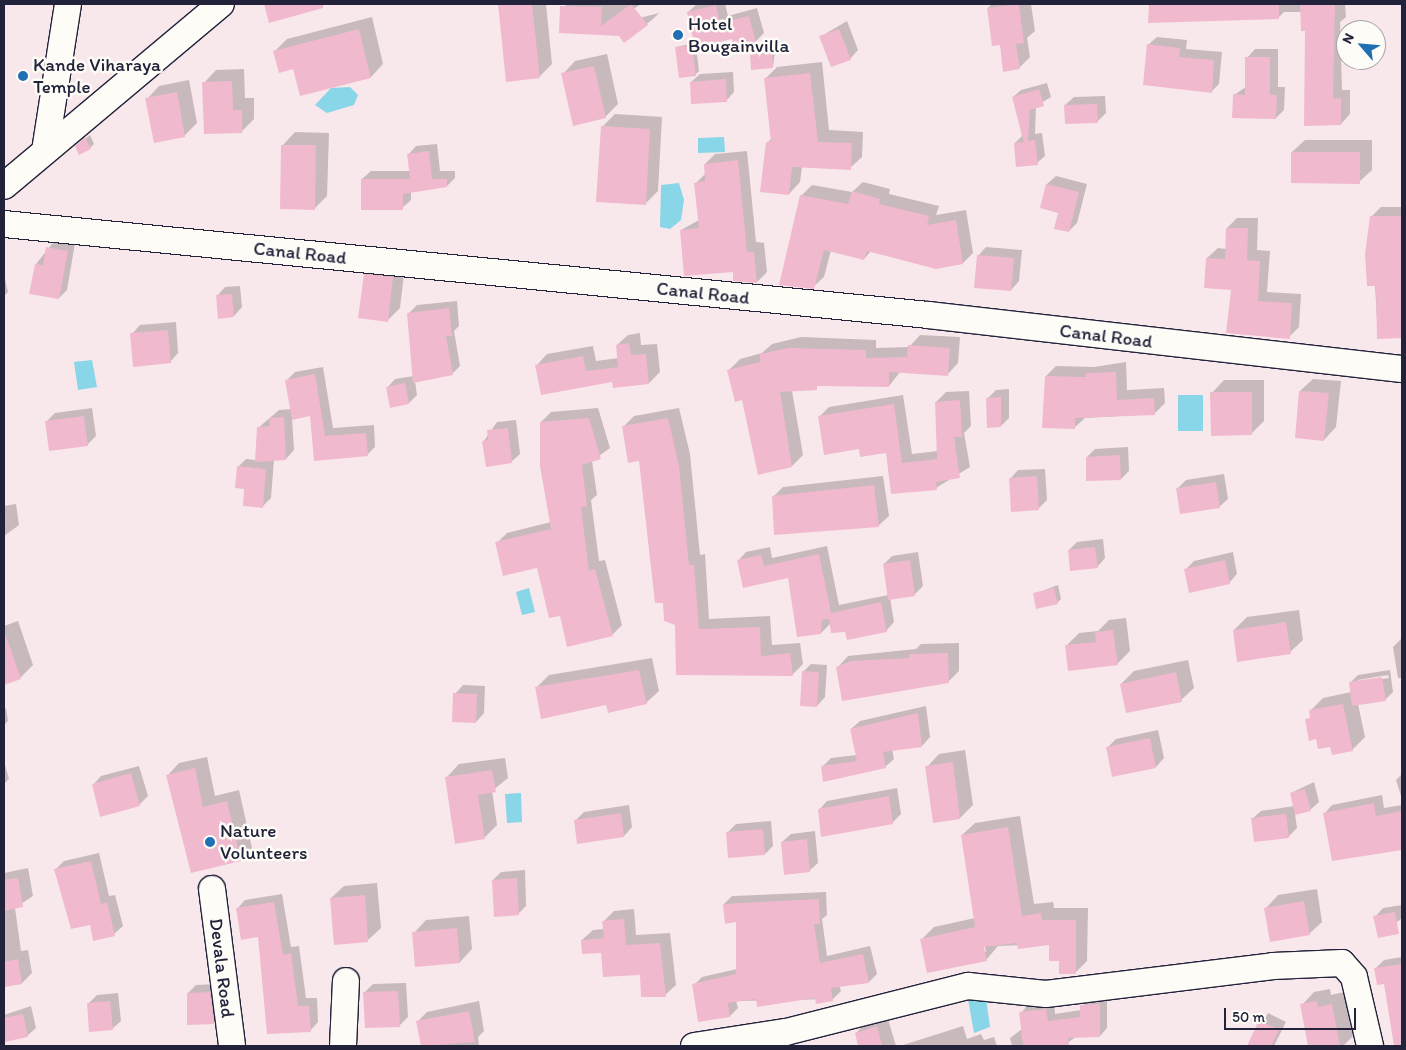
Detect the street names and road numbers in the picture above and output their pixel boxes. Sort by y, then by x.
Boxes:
street label: Canal Road [253,237,347,269]
street label: Canal Road [656,277,750,309]
street label: Canal Road [1059,319,1153,353]
street label: Devala Road [205,917,239,1019]

